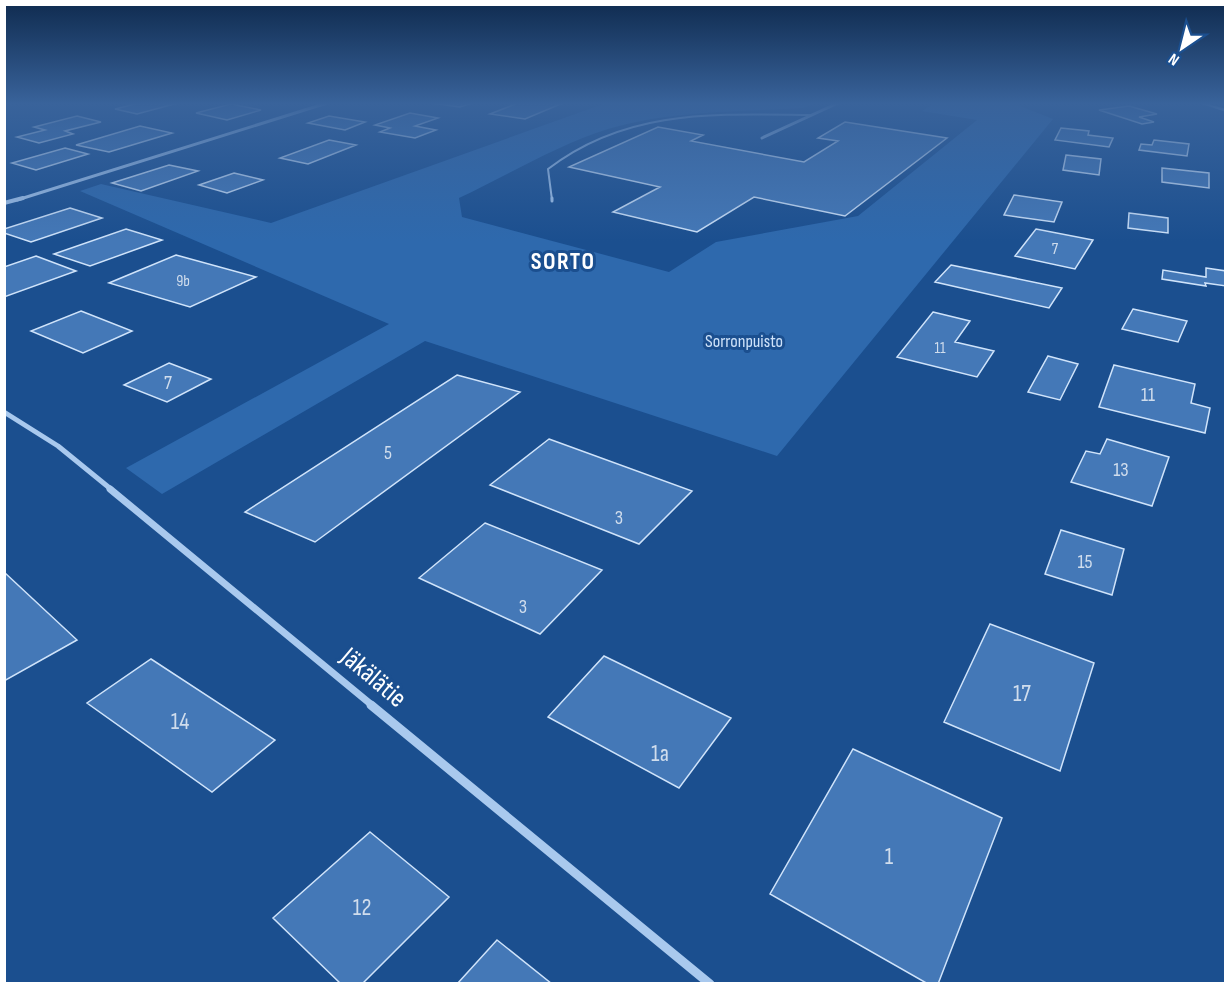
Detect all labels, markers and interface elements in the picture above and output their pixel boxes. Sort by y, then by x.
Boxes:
north arrow [1152,18,1212,78]
text: N [1165,49,1183,69]
house number: 7 [1052,240,1059,259]
district label: SORTO [531,247,595,276]
house number: 9b [176,272,190,291]
park label: Sorronpuisto [705,331,783,352]
house number: 11 [934,339,946,358]
house number: 7 [164,371,172,395]
house number: 11 [1141,383,1155,407]
house number: 5 [384,441,392,465]
house number: 13 [1113,458,1129,482]
house number: 3 [615,506,623,530]
house number: 15 [1077,550,1093,574]
house number: 3 [519,595,527,619]
street label: Jäkälätie [333,640,413,715]
house number: 17 [1013,679,1031,708]
house number: 14 [171,707,189,736]
house number: 1a [651,739,669,768]
house number: 1 [885,842,894,871]
house number: 12 [353,893,371,922]

